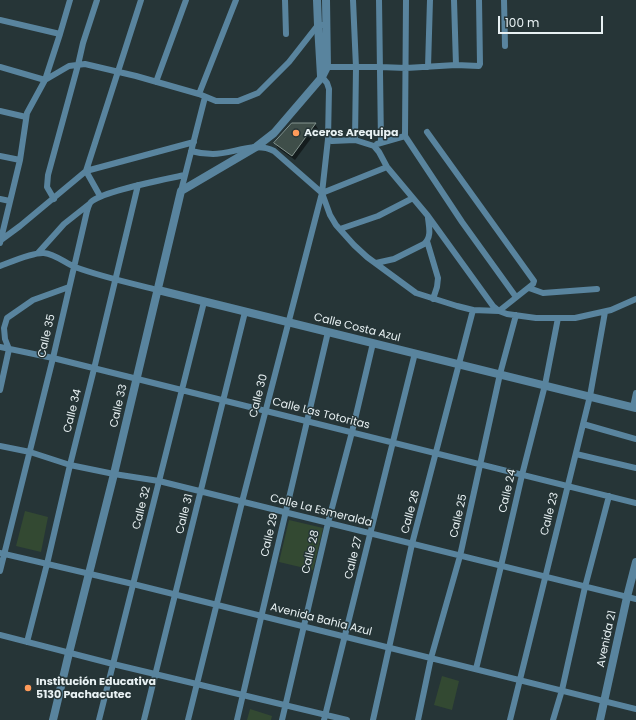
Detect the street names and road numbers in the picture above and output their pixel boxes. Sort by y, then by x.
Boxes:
street label: Calle Costa Azul [312,311,402,345]
street label: Calle 35 [36,313,58,359]
street label: Calle 30 [247,373,271,419]
street label: Calle 33 [108,383,130,429]
street label: Calle 34 [61,388,85,434]
street label: Calle Las Totoritas [271,396,371,432]
street label: Calle 24 [497,468,519,514]
street label: Calle 32 [130,485,154,531]
street label: Calle 26 [399,489,423,535]
street label: Calle 23 [538,491,562,537]
street label: Calle 31 [174,492,196,536]
street label: Calle La Esmeralda [269,492,373,530]
street label: Calle 25 [448,493,470,539]
street label: Calle 29 [259,512,281,558]
street label: Calle 28 [300,529,322,575]
street label: Calle 27 [342,535,366,581]
street label: Avenida Bahía Azul [269,601,373,639]
street label: Avenida 21 [595,609,619,669]

